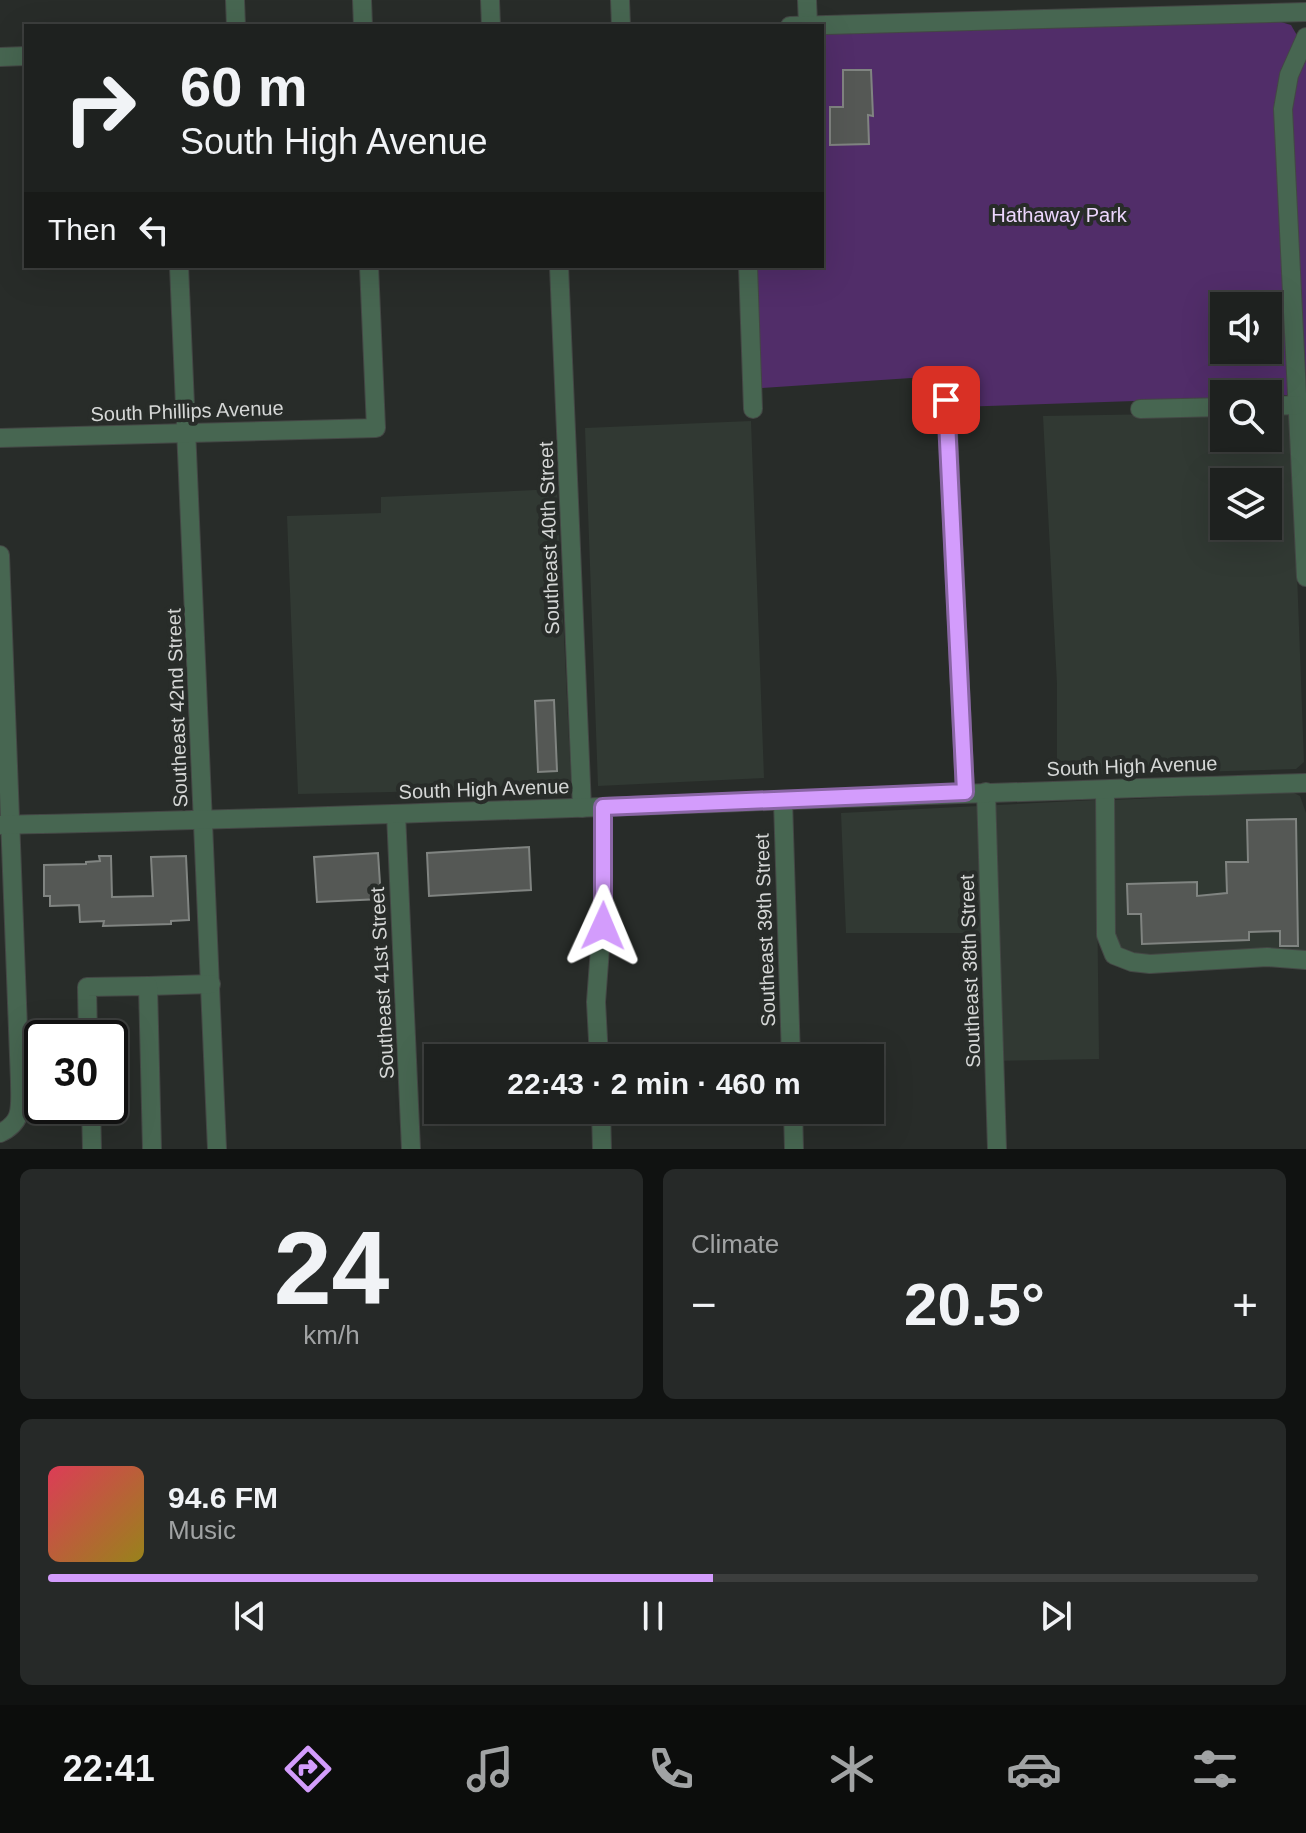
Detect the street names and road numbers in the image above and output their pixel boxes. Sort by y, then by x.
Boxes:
street label: South Phillips Avenue [90,397,284,425]
street label: Southeast 40th Street [535,440,563,635]
street label: Southeast 42nd Street [163,608,191,808]
street label: South High Avenue [1046,752,1218,780]
street label: South High Avenue [398,775,570,803]
street label: Southeast 39th Street [751,832,779,1027]
street label: Southeast 38th Street [956,873,984,1068]
street label: Southeast 41st Street [366,886,398,1080]

